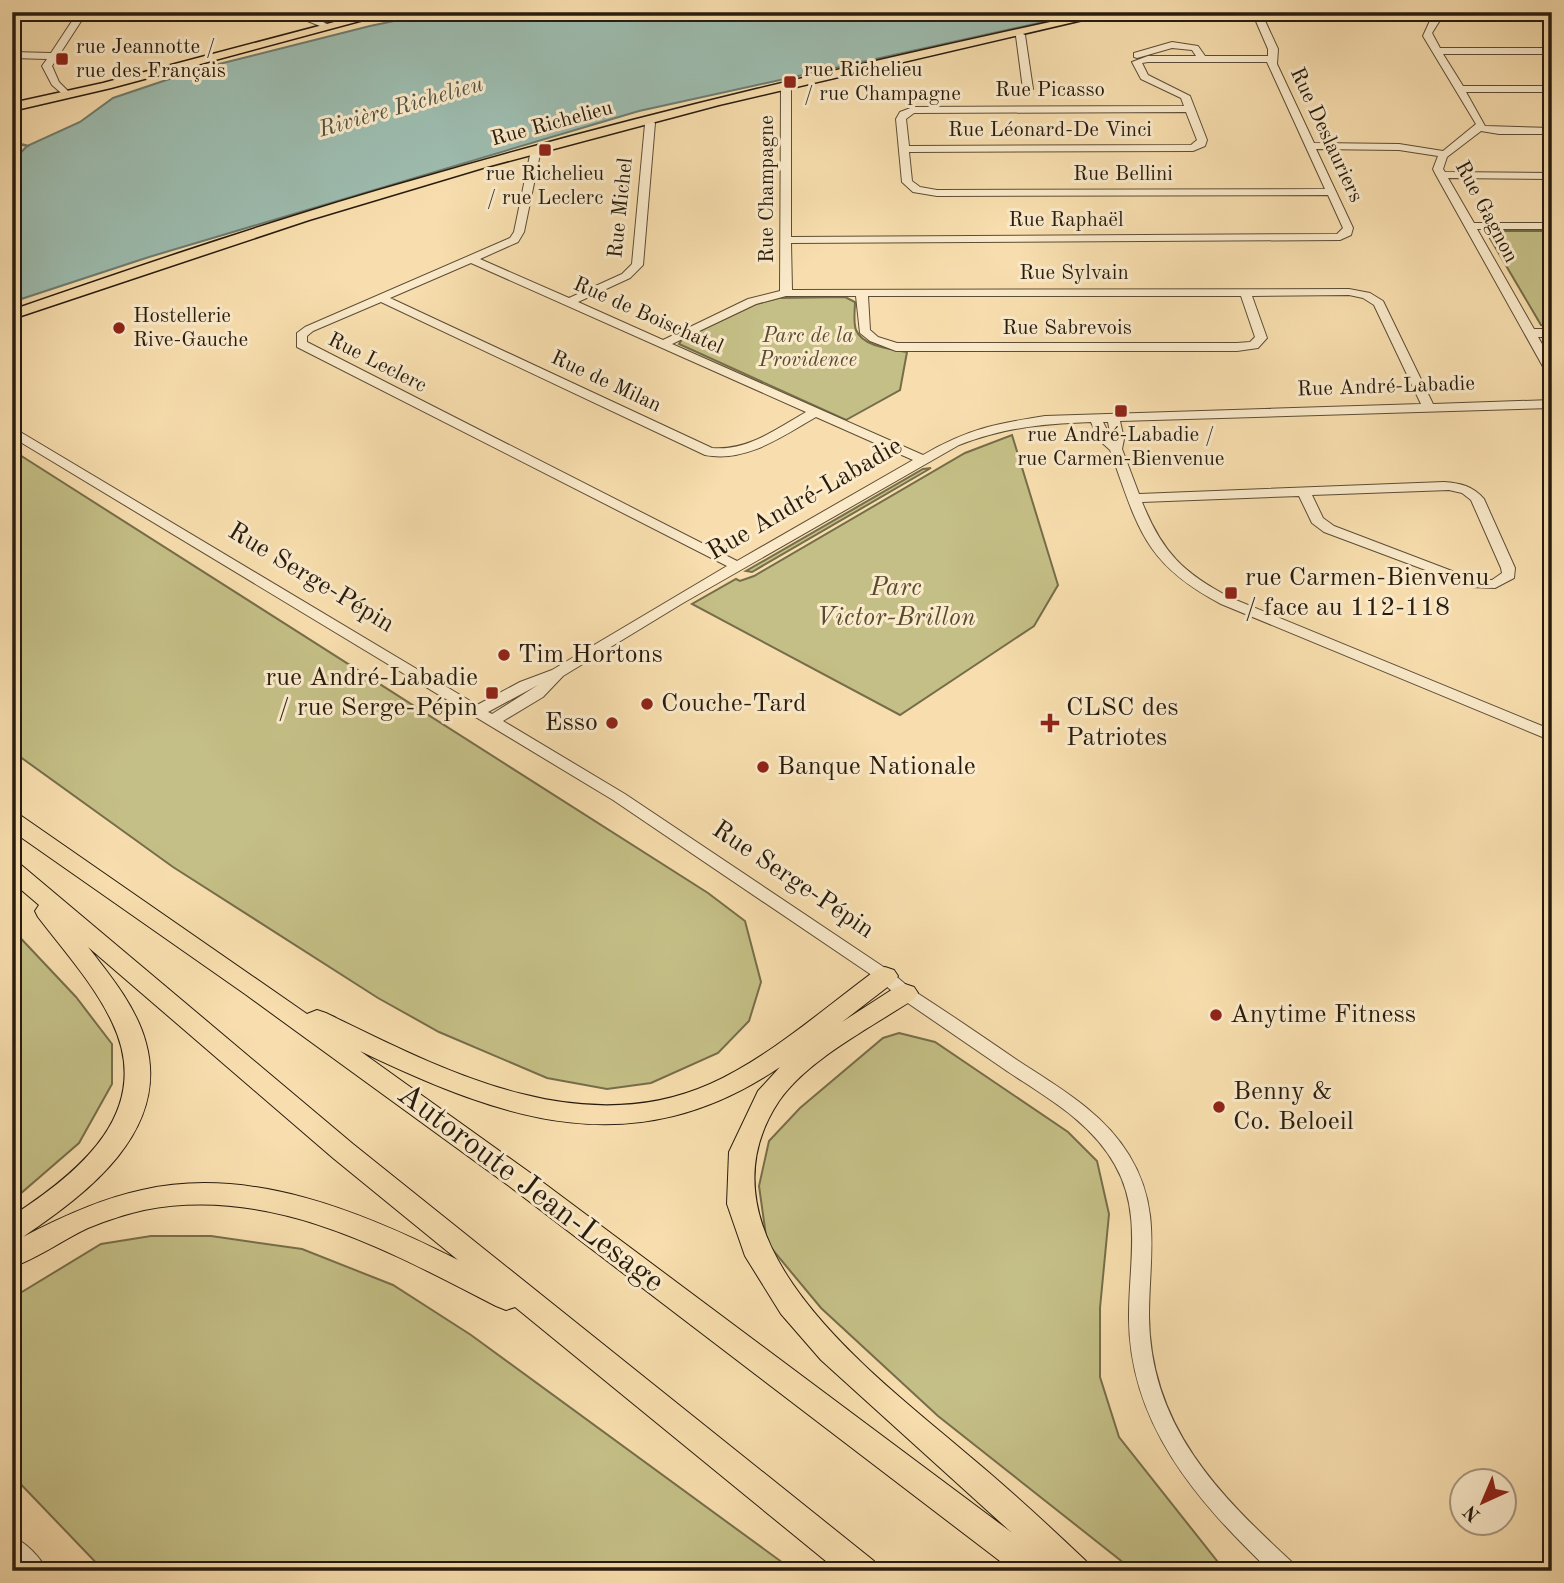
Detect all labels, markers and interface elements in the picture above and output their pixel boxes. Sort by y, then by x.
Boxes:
place label: rue Jeannotte / rue des Français [76,37,226,82]
marker: rue Jeannotte / rue des Français [54,51,70,67]
place label: rue Richelieu / rue Champagne [804,60,961,105]
street label: Rue Deslauriers [1286,64,1366,206]
water label: Rivière Richelieu [315,73,486,142]
marker: rue Richelieu / rue Champagne [782,74,798,90]
street label: Rue Picasso [995,80,1105,101]
street label: Rue Richelieu [489,98,615,150]
street label: Rue Champagne [757,115,778,263]
street label: Rue Léonard-De Vinci [948,120,1152,141]
marker: rue Richelieu / rue Leclerc [537,142,553,158]
street label: Rue Michel [605,156,637,259]
street label: Rue Gagnon [1451,158,1521,266]
place label: rue Richelieu / rue Leclerc [486,164,604,209]
street label: Rue Bellini [1073,164,1173,185]
street label: Rue Raphaël [1008,210,1124,231]
street label: Rue Sylvain [1019,263,1129,284]
street label: Rue de Boischatel [570,274,726,359]
place label: Hostellerie Rive-Gauche [133,306,248,351]
street label: Rue Sabrevois [1002,318,1132,339]
marker: Hostellerie Rive-Gauche [111,320,127,336]
park label: Parc de la Providence [758,326,857,371]
street label: Rue Leclerc [324,329,430,397]
street label: Rue de Milan [548,347,664,417]
street label: Rue André-Labadie [1297,373,1475,401]
marker: rue André-Labadie / rue Carmen-Bienvenue [1113,403,1129,419]
place label: rue André-Labadie / rue Carmen-Bienvenue [1017,425,1225,470]
street label: Rue André-Labadie [703,433,907,565]
street label: Rue Serge-Pépin [223,518,399,638]
place label: rue Carmen-Bienvenu / face au 112-118 [1245,565,1489,621]
park label: Parc Victor-Brillon [816,575,976,631]
marker: rue Carmen-Bienvenu / face au 112-118 [1223,585,1239,601]
place label: Tim Hortons [518,642,663,668]
marker: Tim Hortons [496,647,512,663]
place label: rue André-Labadie / rue Serge-Pépin [266,665,478,721]
marker: rue André-Labadie / rue Serge-Pépin [484,685,500,701]
place label: Couche-Tard [661,691,807,717]
place label: CLSC des Patriotes [1066,695,1178,751]
marker: Couche-Tard [639,696,655,712]
place label: Esso [545,710,598,736]
marker: CLSC des Patriotes [1040,713,1060,733]
marker: Esso [604,715,620,731]
place label: Banque Nationale [777,754,976,780]
marker: Banque Nationale [755,759,771,775]
street label: Rue Serge-Pépin [707,816,879,944]
place label: Anytime Fitness [1230,1002,1416,1028]
marker: Anytime Fitness [1208,1007,1224,1023]
street label: Autoroute Jean-Lesage [391,1079,669,1299]
place label: Benny & Co. Beloeil [1233,1079,1354,1135]
marker: Benny & Co. Beloeil [1211,1099,1227,1115]
north arrow [1448,1468,1518,1538]
text: N [1461,1500,1485,1524]

